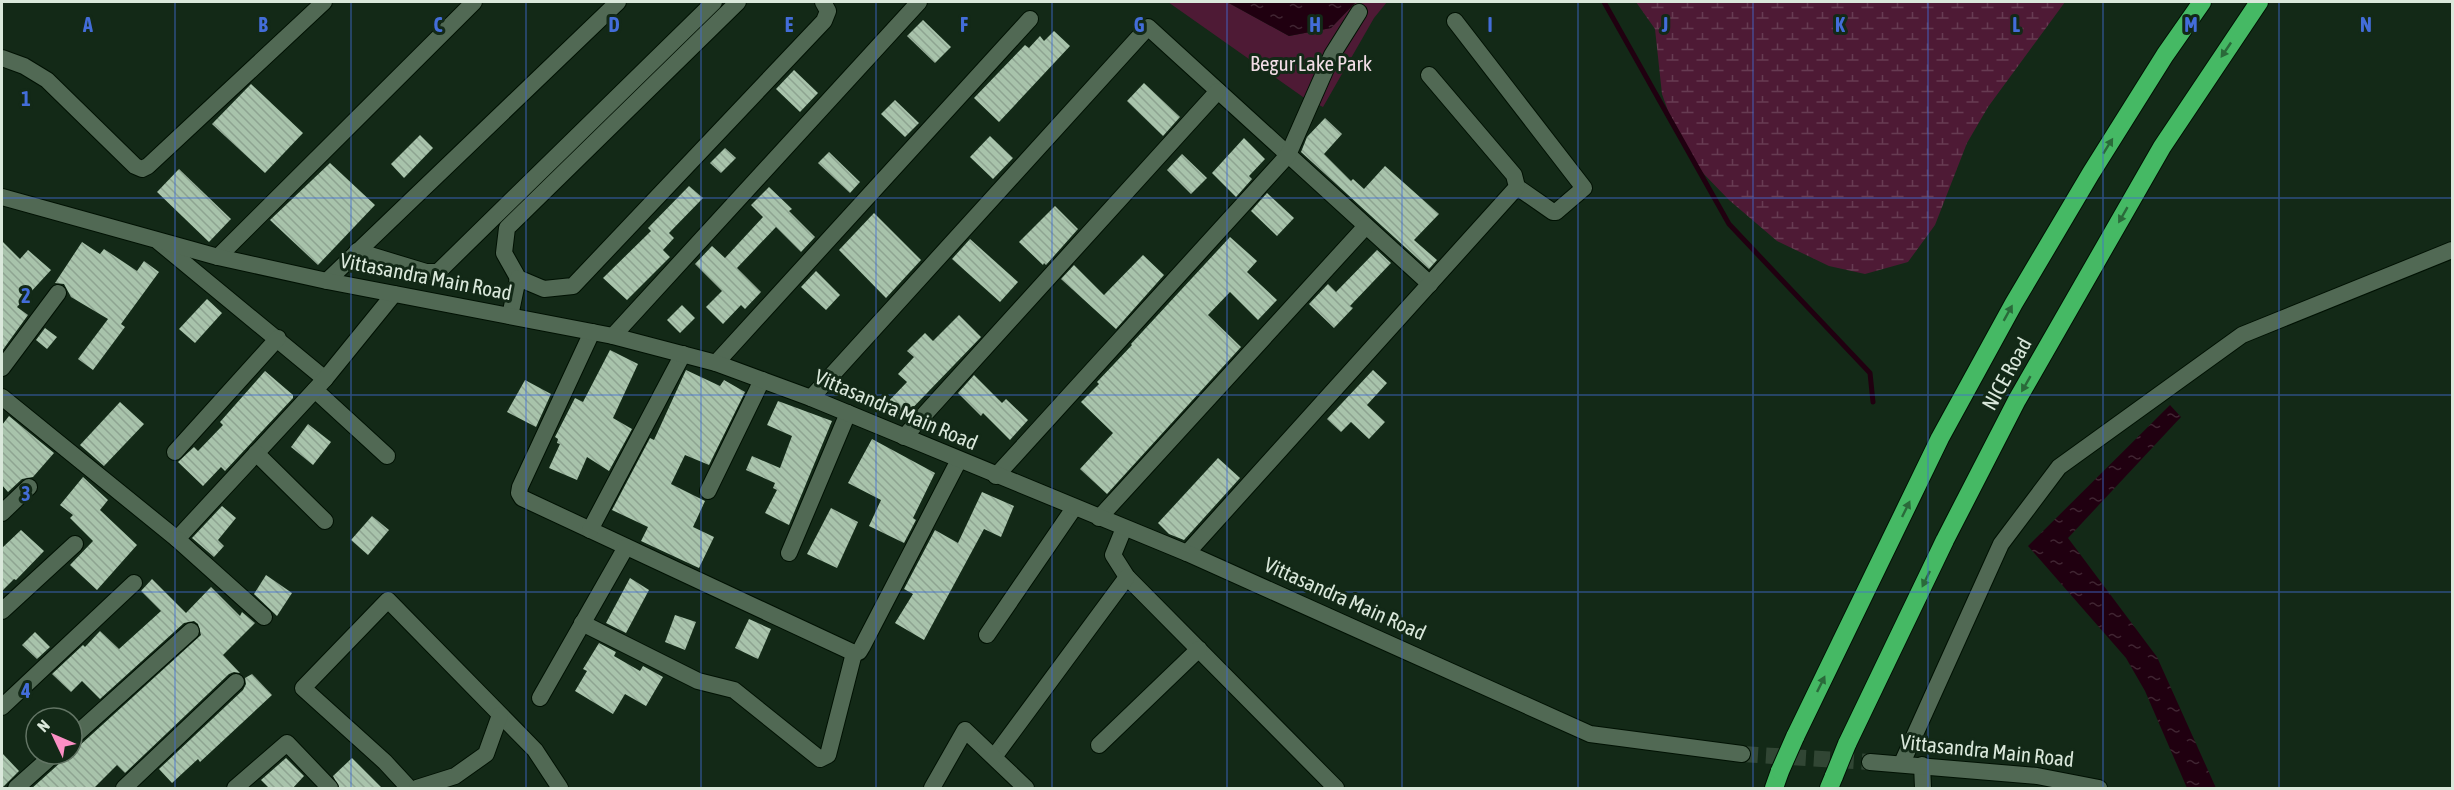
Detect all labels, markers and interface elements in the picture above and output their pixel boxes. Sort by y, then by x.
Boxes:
text: A [82,13,93,36]
text: B [258,13,268,36]
text: C [434,13,443,36]
text: D [608,13,620,36]
text: E [785,13,794,36]
text: F [960,13,968,36]
text: G [1134,13,1145,36]
text: H [1309,13,1321,36]
text: I [1487,13,1493,36]
text: J [1661,13,1668,36]
text: K [1835,13,1845,36]
text: L [2012,13,2020,36]
text: M [2184,13,2198,36]
text: N [2360,13,2372,36]
one-way arrow [2221,42,2232,58]
park label: Begur Lake Park [1250,51,1372,75]
text: 1 [21,87,31,110]
one-way arrow [2103,138,2114,154]
one-way arrow [2118,207,2128,224]
street label: Vittasandra Main Road [338,248,514,304]
text: 2 [21,284,31,307]
one-way arrow [2003,304,2013,321]
street label: NICE Road [1976,333,2036,414]
street label: Vittasandra Main Road [811,364,981,454]
one-way arrow [2021,376,2031,393]
text: 3 [21,482,31,505]
one-way arrow [1901,501,1910,518]
street label: Vittasandra Main Road [1261,552,1430,645]
one-way arrow [1921,571,1931,588]
one-way arrow [1816,676,1825,693]
text: 4 [20,679,31,702]
north arrow [24,706,84,766]
text: N [33,716,53,735]
street label: Vittasandra Main Road [1899,729,2075,771]

